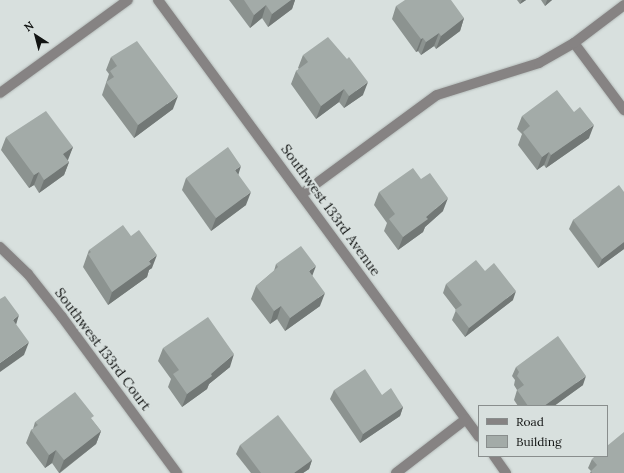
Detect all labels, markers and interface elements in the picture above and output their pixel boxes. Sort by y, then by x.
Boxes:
north arrow [16,16,56,56]
text: N [21,18,36,34]
street label: Southwest 133rd Avenue [278,141,384,279]
street label: Southwest 133rd Court [51,284,155,414]
legend [478,405,608,457]
text: Road [516,414,544,429]
text: Building [516,434,562,449]

